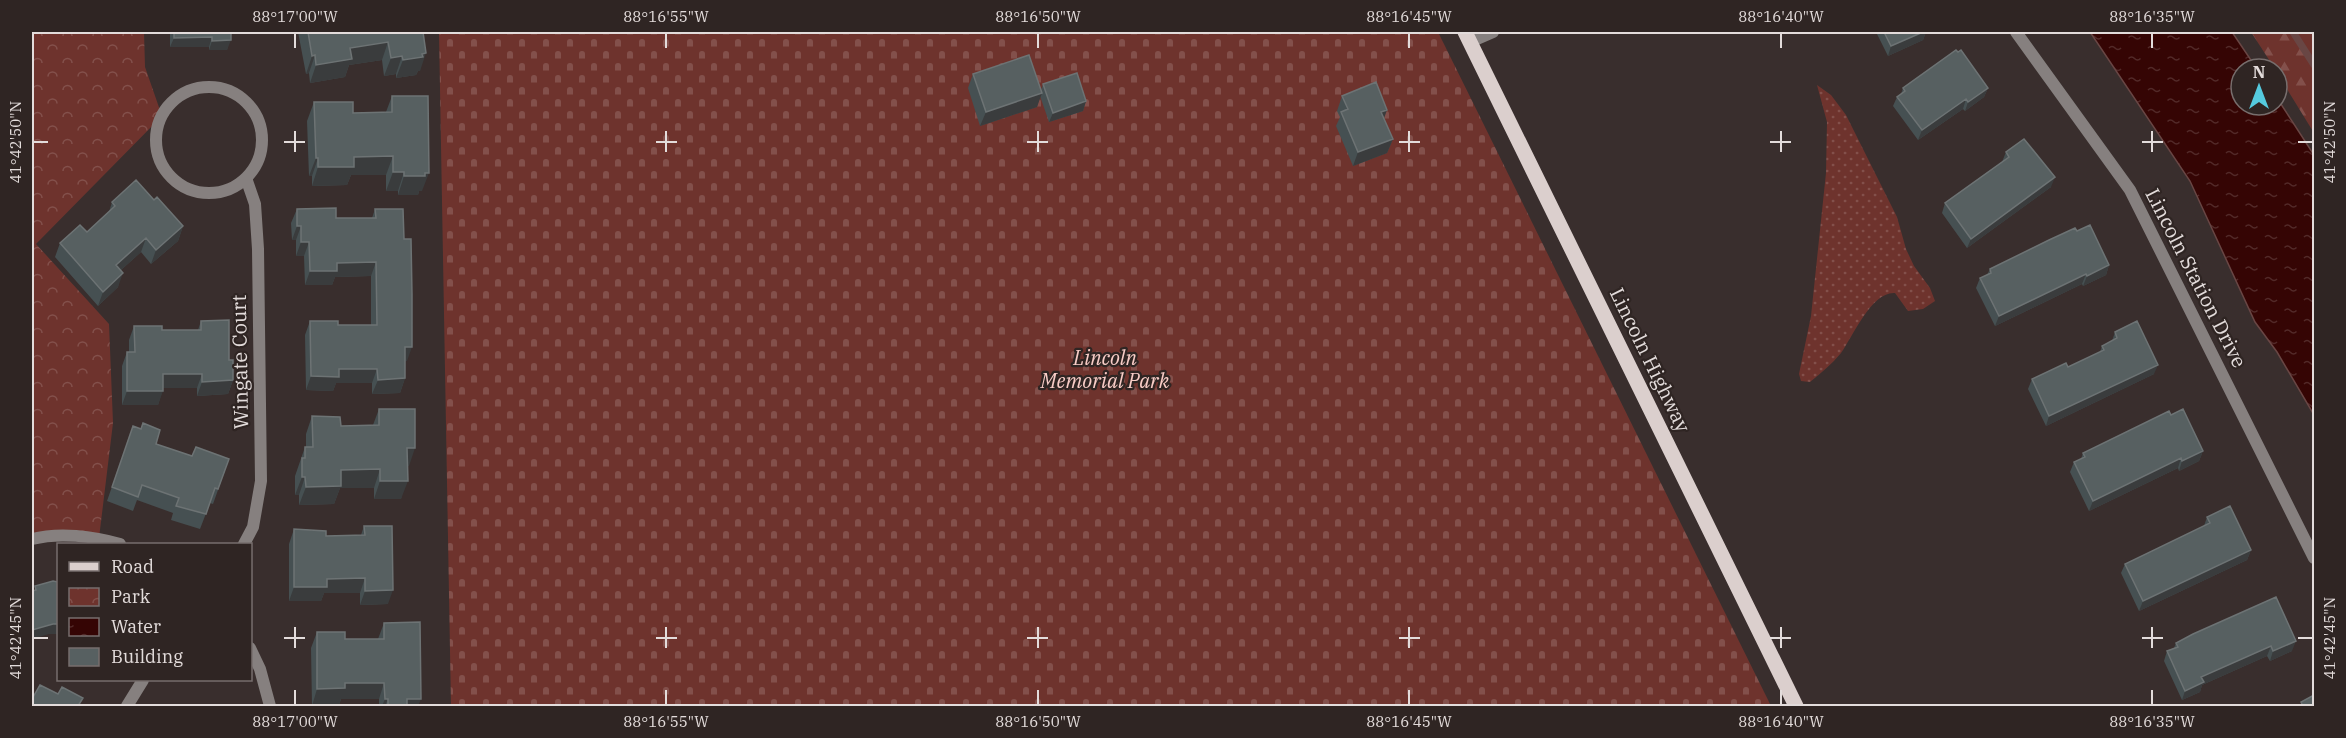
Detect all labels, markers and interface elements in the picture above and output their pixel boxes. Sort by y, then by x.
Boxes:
text: 88°17'00"W [252,7,338,26]
text: 88°16'55"W [623,7,709,26]
text: 88°16'50"W [995,7,1081,26]
text: 88°16'45"W [1366,7,1452,26]
text: 88°16'40"W [1738,7,1824,26]
text: 88°16'35"W [2109,7,2195,26]
north arrow [2229,57,2289,117]
text: N [2253,62,2265,82]
text: 41°42'50"N [6,101,25,183]
text: 41°42'50"N [2320,101,2339,183]
street label: Lincoln Station Drive [2140,183,2253,372]
street label: Lincoln Highway [1604,283,1697,437]
street label: Wingate Court [225,294,254,430]
park label: Lincoln Memorial Park [1040,344,1170,394]
legend [57,543,252,681]
text: Road [111,555,154,578]
text: Park [111,585,151,608]
text: 41°42'45"N [6,597,25,679]
text: 41°42'45"N [2320,597,2339,679]
text: Water [111,615,161,638]
text: Building [111,645,183,668]
text: 88°17'00"W [252,712,338,731]
text: 88°16'55"W [623,712,709,731]
text: 88°16'50"W [995,712,1081,731]
text: 88°16'45"W [1366,712,1452,731]
text: 88°16'40"W [1738,712,1824,731]
text: 88°16'35"W [2109,712,2195,731]

